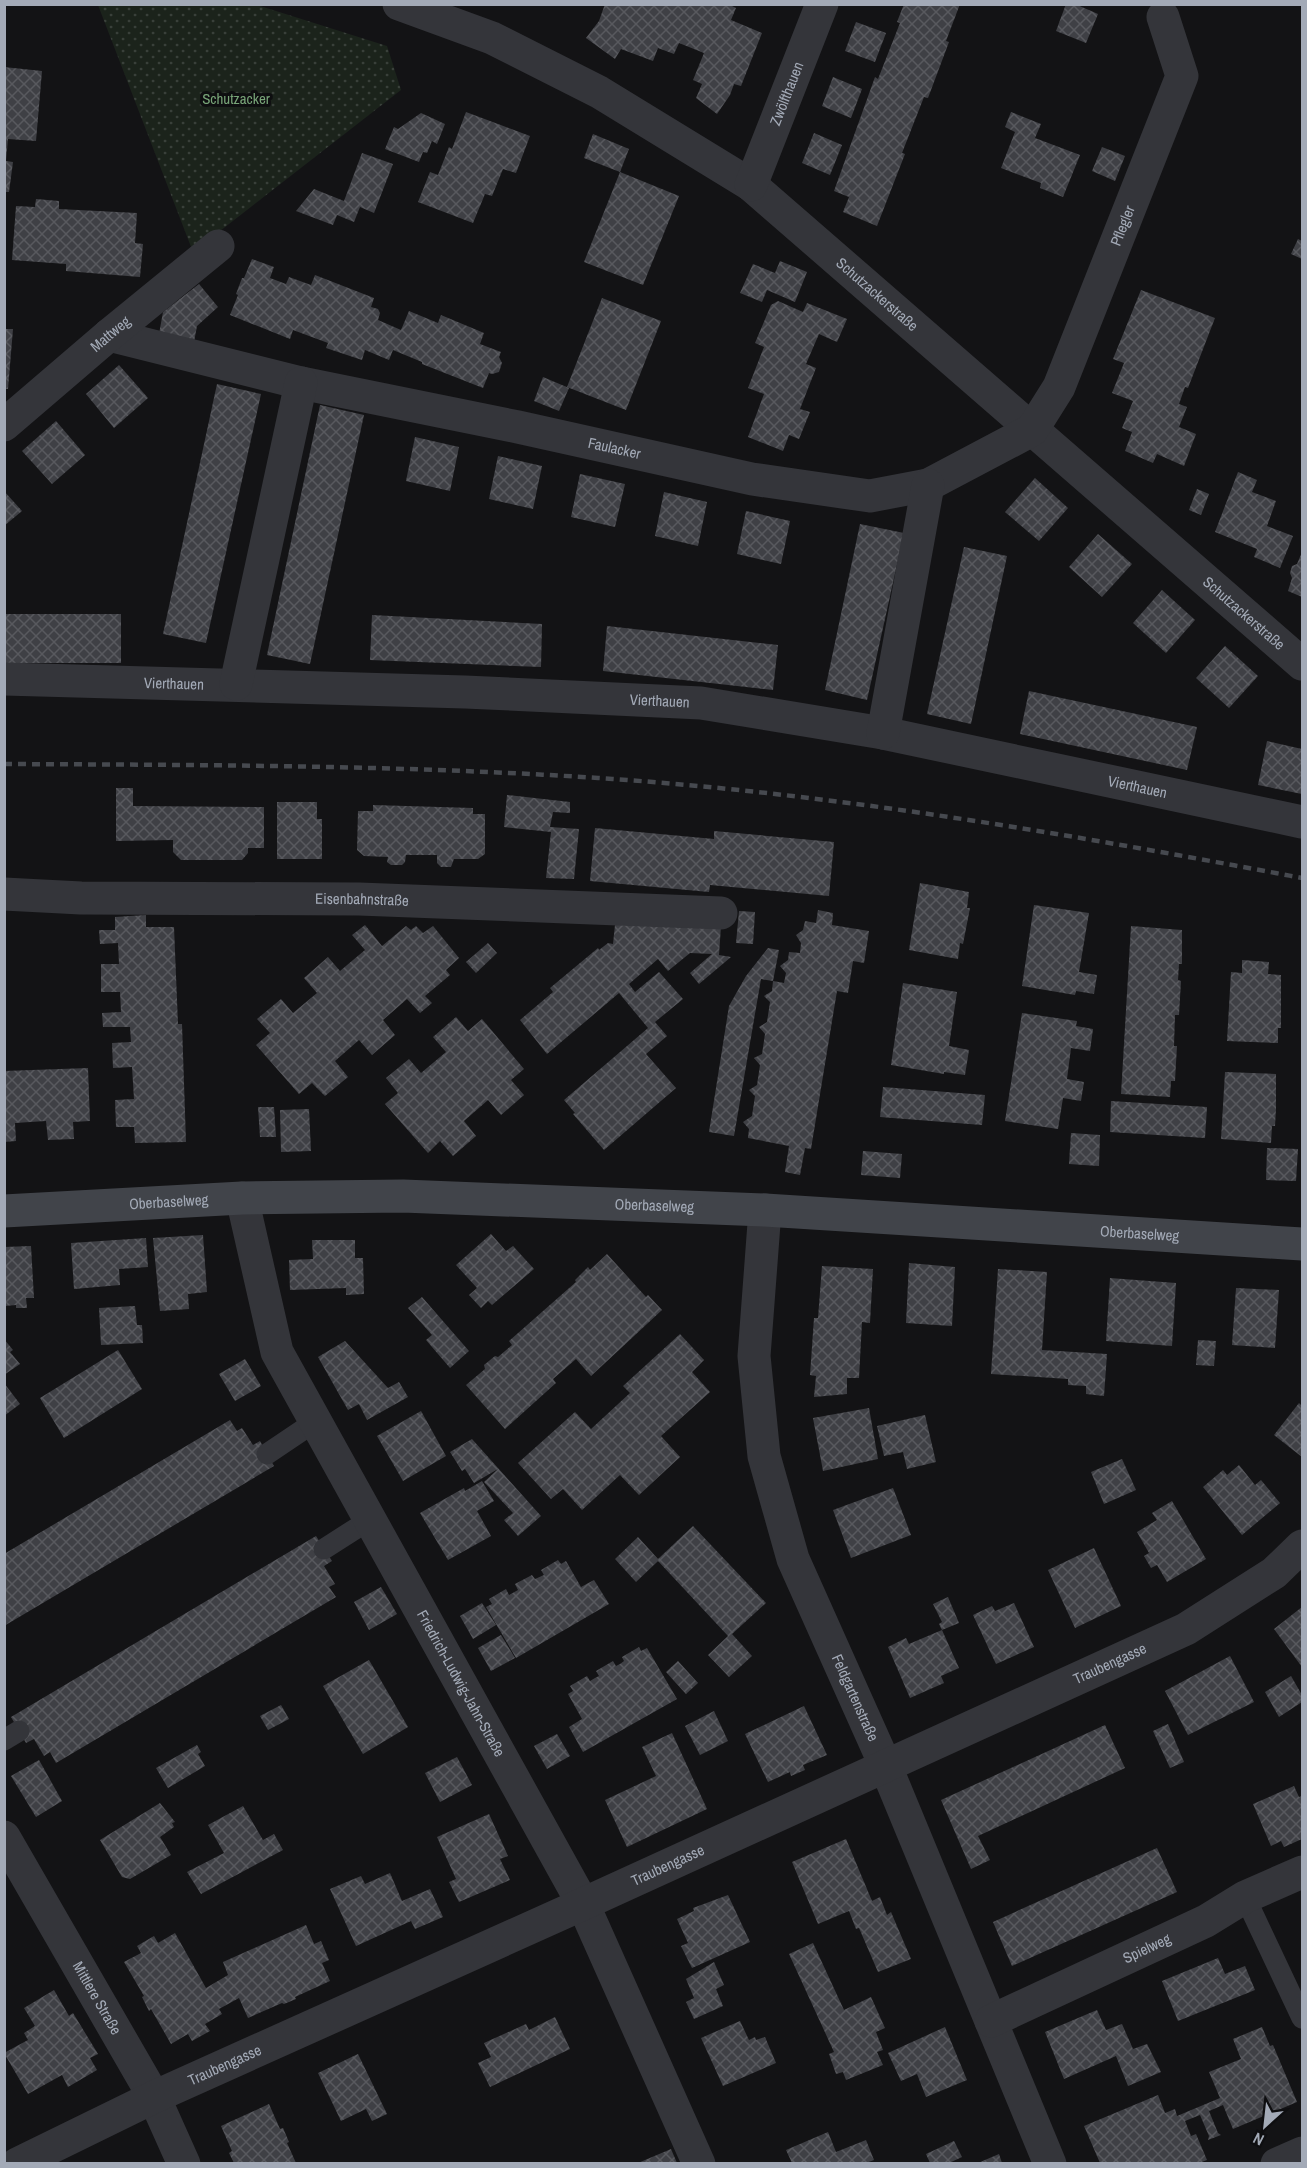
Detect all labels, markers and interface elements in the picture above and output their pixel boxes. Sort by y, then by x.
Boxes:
street label: Zwölfthauen [764,59,808,129]
park label: Schutzacker [202,88,270,109]
street label: Pflegler [1105,202,1140,249]
street label: Schutzackerstraße [832,253,923,336]
street label: Mattweg [85,311,135,357]
street label: Faulacker [586,432,643,464]
street label: Schutzackerstraße [1198,571,1290,655]
street label: Vierthauen [144,672,204,695]
street label: Vierthauen [629,689,690,712]
street label: Vierthauen [1106,770,1169,803]
street label: Eisenbahnstraße [315,888,409,911]
street label: Oberbaselweg [129,1189,209,1214]
street label: Oberbaselweg [614,1193,695,1217]
street label: Oberbaselweg [1099,1220,1180,1246]
street label: Friedrich-Ludwig-Jahn-Straße [412,1606,510,1761]
street label: Traubengasse [1070,1637,1150,1689]
street label: Feldgartenstraße [827,1651,884,1745]
street label: Traubengasse [628,1839,708,1891]
street label: Spielweg [1119,1928,1174,1968]
street label: Mittlere Straße [68,1957,127,2039]
street label: Traubengasse [184,2039,265,2090]
north arrow [1235,2096,1295,2156]
text: N [1249,2127,1267,2151]

